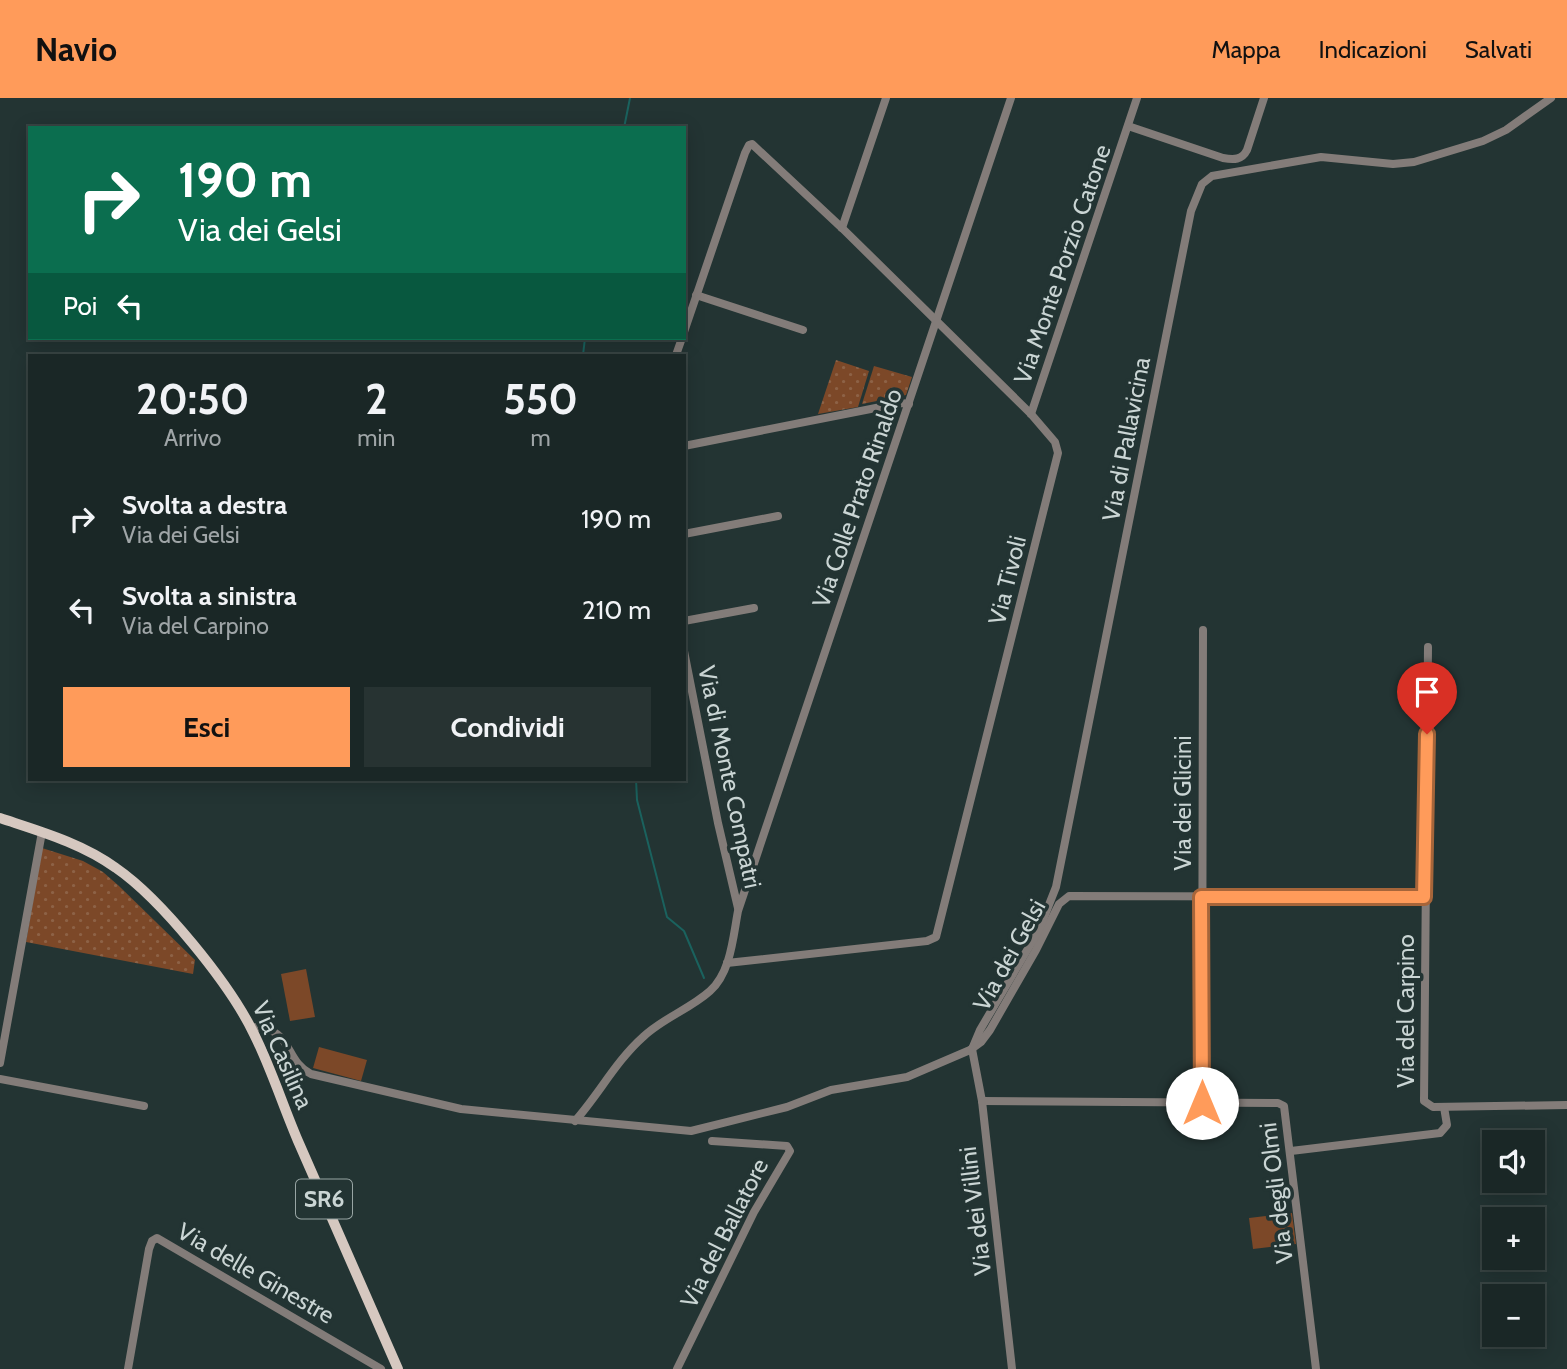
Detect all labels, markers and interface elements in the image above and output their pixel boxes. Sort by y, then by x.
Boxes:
text: Navio [35,29,117,69]
text: Mappa [1211,35,1281,64]
text: Indicazioni [1319,35,1427,64]
text: Salvati [1465,35,1532,64]
street label: Via Monte Porzio Catone [1007,141,1117,387]
text: 190 m [178,150,312,209]
icon: right [63,154,154,245]
text: Via dei Gelsi [178,210,342,249]
icon: left [111,287,149,325]
text: Poi [63,290,97,322]
street label: Via di Pallavicina [1096,354,1156,524]
text: 20:50 [136,373,249,425]
text: 2 [365,373,387,425]
text: 550 [503,373,578,425]
street label: Via Colle Prato Rinaldo [806,385,908,611]
text: Arrivo [164,424,221,452]
text: min [357,424,395,452]
text: m [531,424,551,452]
text: Svolta a destra [122,489,287,521]
icon: right [63,500,101,538]
text: 190 m [581,503,651,535]
text: Via dei Gelsi [122,521,240,549]
street label: Via Tivoli [982,532,1032,628]
text: Svolta a sinistra [122,580,297,612]
icon: left [63,591,101,629]
text: 210 m [582,594,651,626]
text: Via del Carpino [122,612,269,640]
pin [1397,662,1457,734]
street label: Via di Monte Compatri [692,663,768,891]
icon: arrive [1408,673,1446,711]
button: Esci [63,687,350,767]
button: Condividi [364,687,651,767]
street label: Via dei Glicini [1168,735,1197,871]
street label: Via dei Gelsi [967,894,1051,1016]
street label: Via del Carpino [1391,934,1420,1088]
street label: Via Casilina [246,997,320,1114]
position arrow [1165,1066,1239,1140]
street label: Via degli Olmi [1253,1121,1299,1265]
map controls [1482,1130,1545,1347]
button: sound [1482,1130,1545,1193]
street label: Via dei Villini [953,1145,997,1277]
street label: Via del Ballatore [674,1154,774,1312]
road number: SR6 [296,1180,352,1218]
button: + [1482,1207,1545,1270]
street label: Via delle Ginestre [172,1216,340,1330]
button: − [1482,1284,1545,1347]

